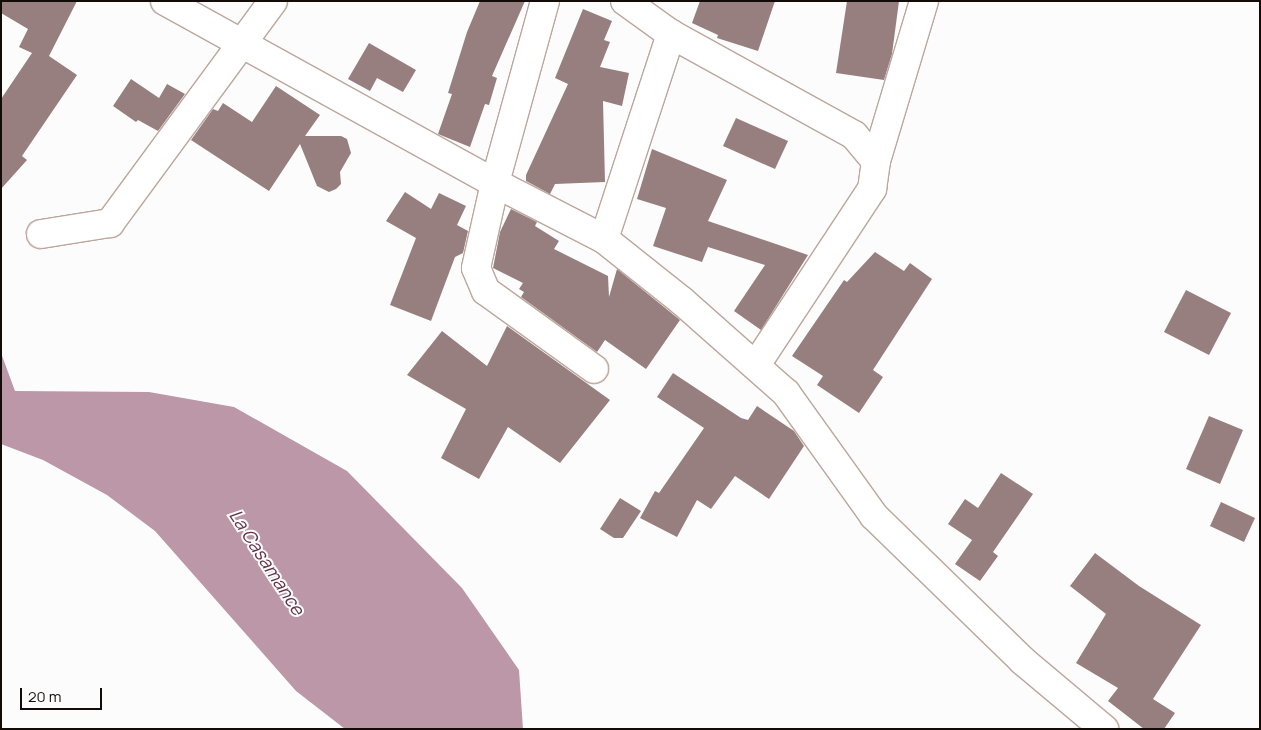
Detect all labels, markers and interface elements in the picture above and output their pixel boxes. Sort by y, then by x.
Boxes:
water label: La Casamance [225,505,309,619]
scale bar [22,678,105,710]
text: 20 m [28,686,61,707]

